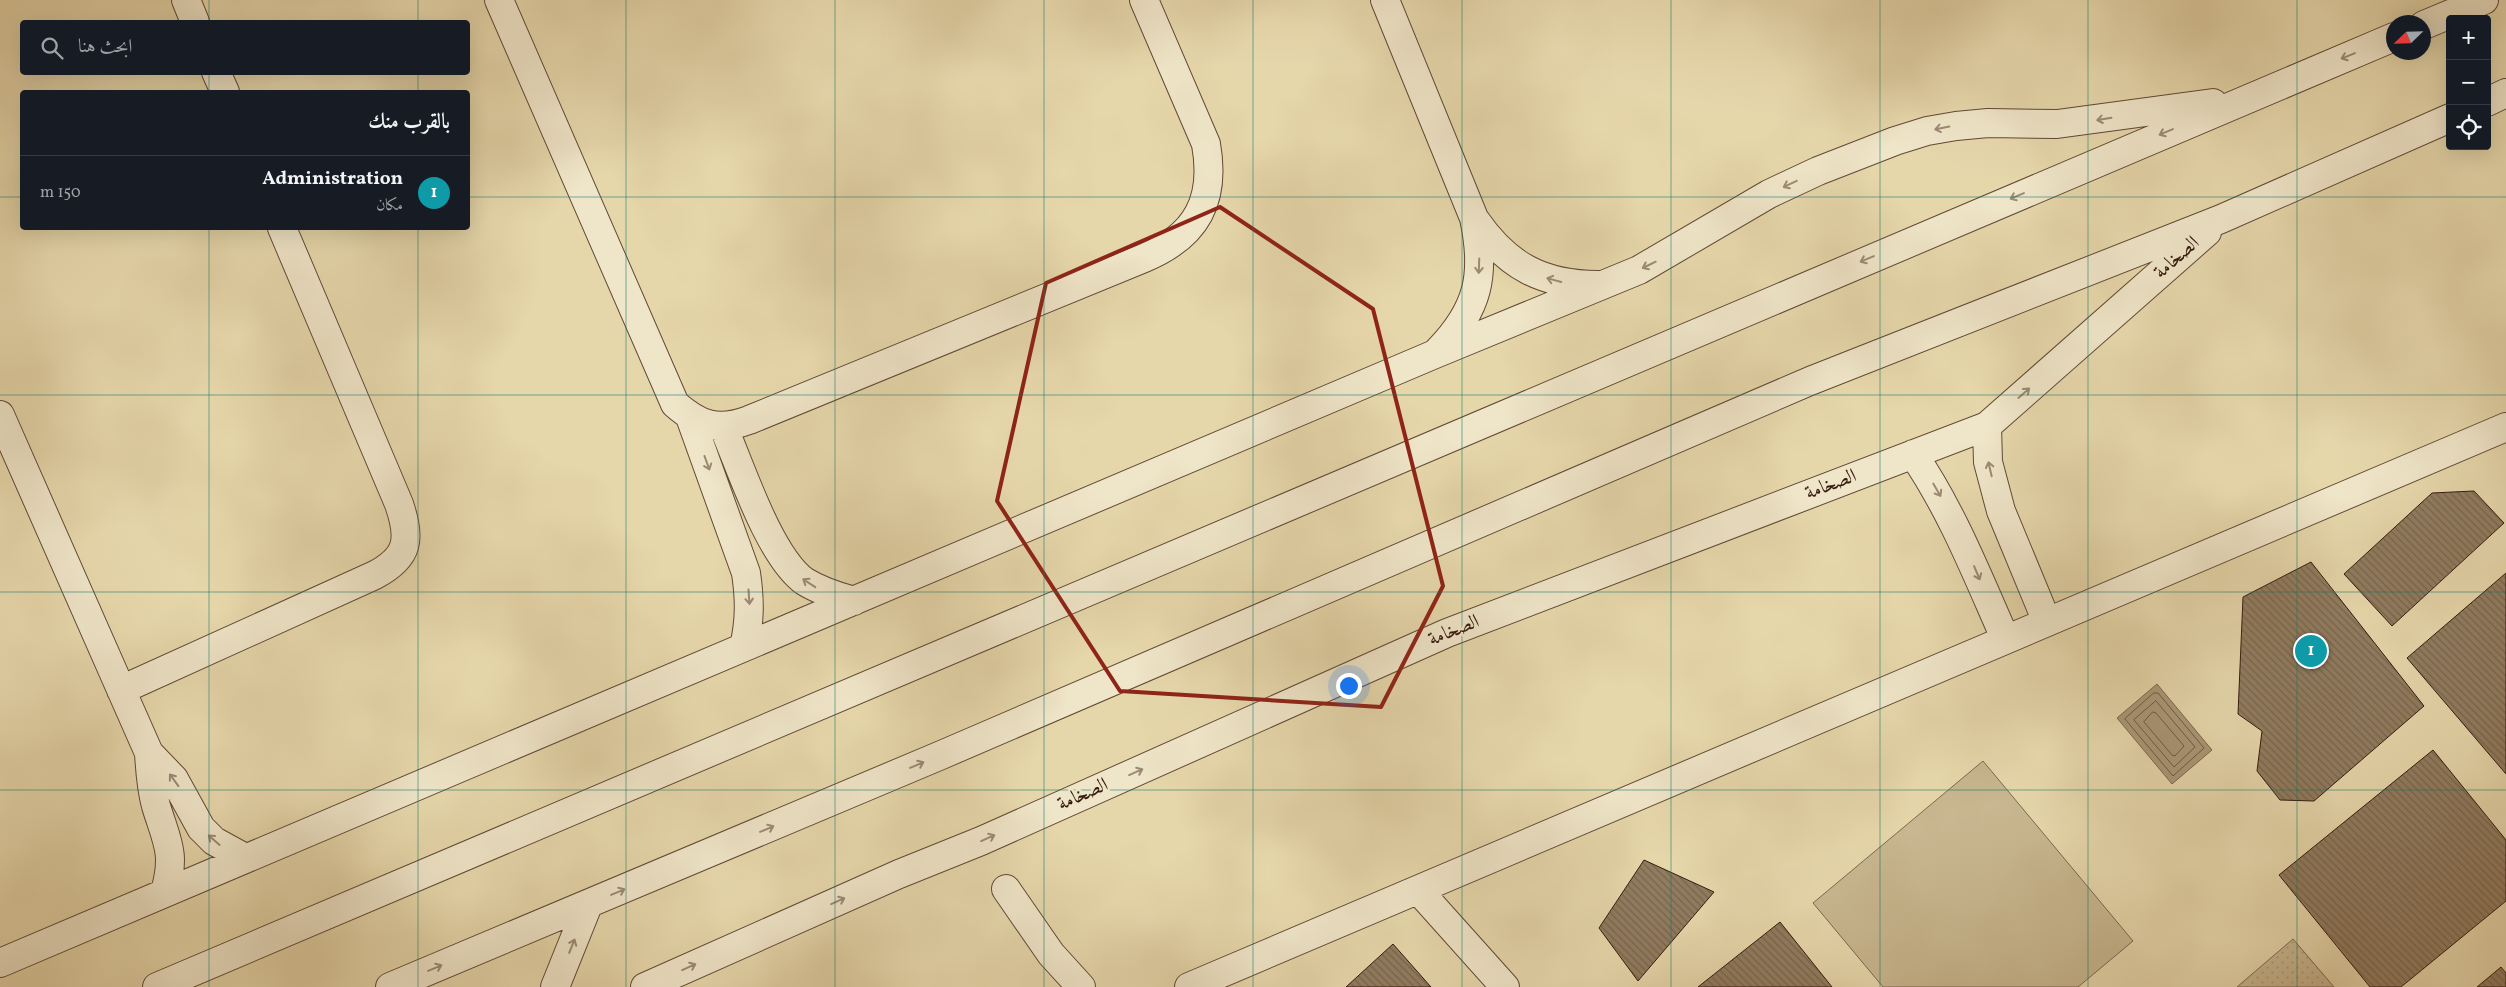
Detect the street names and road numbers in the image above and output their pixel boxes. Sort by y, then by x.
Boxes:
street label: الصخامة [2148,230,2206,286]
street label: الصخامة [1801,462,1861,508]
street label: الصخامة [1424,608,1484,654]
street label: الصخامة [1053,771,1113,819]

